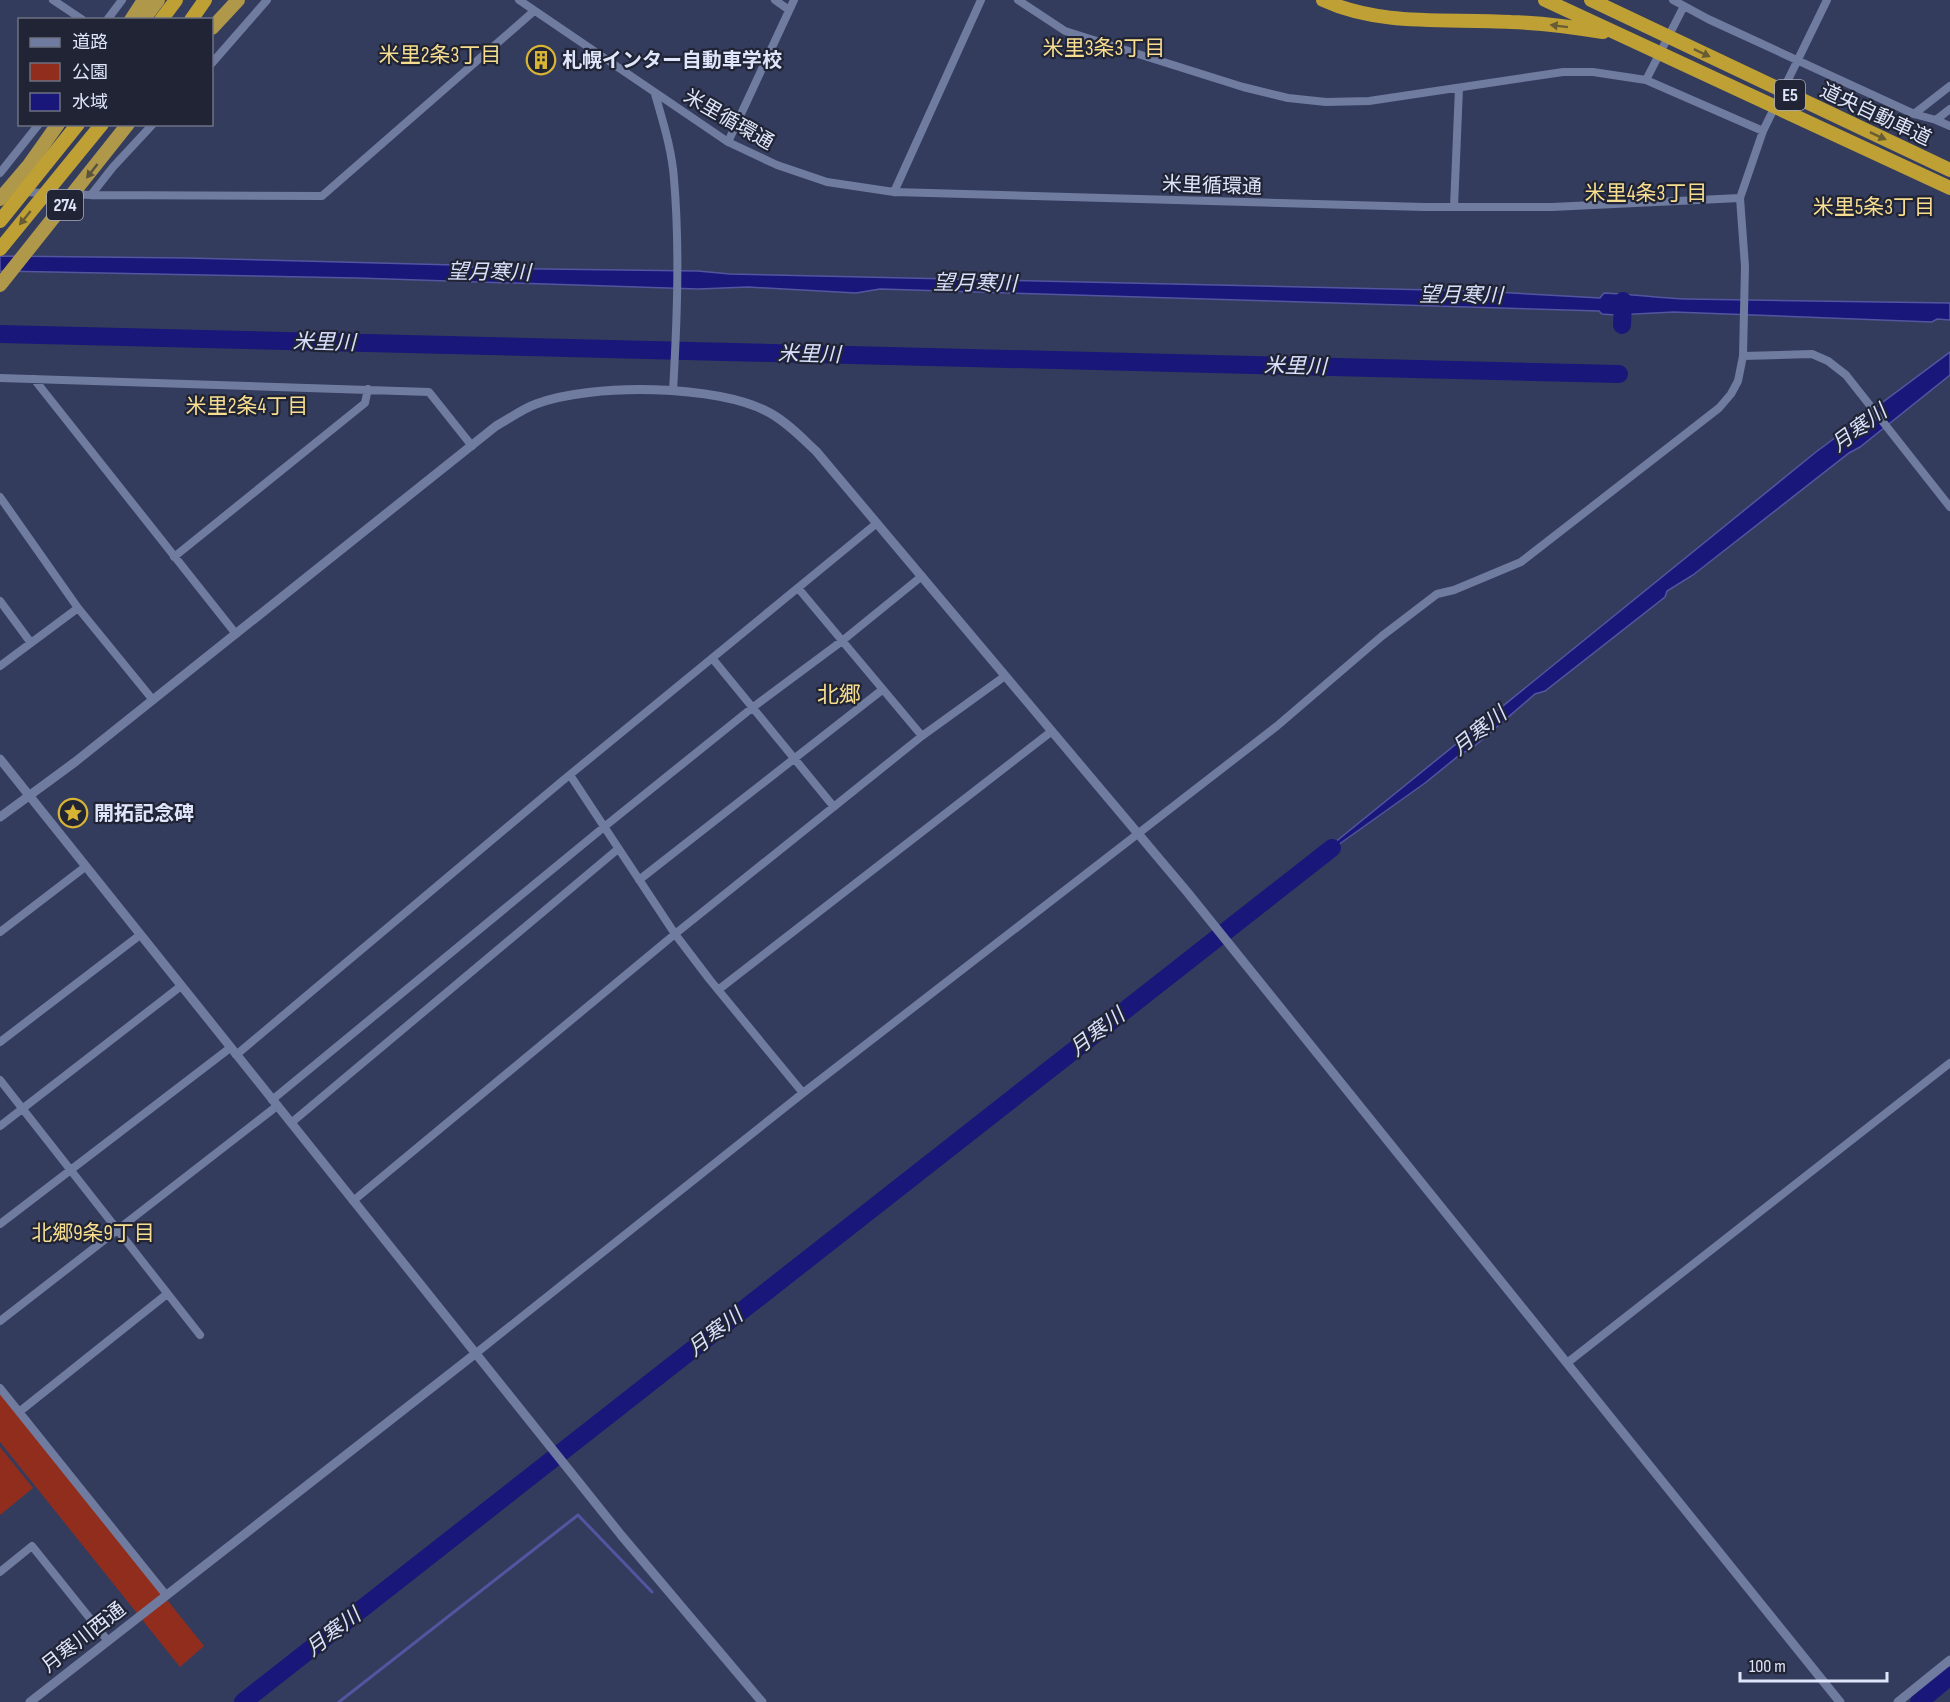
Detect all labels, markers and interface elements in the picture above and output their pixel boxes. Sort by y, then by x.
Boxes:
legend [18,18,213,126]
one-way arrow [1549,21,1568,31]
text: 道路 [72,32,108,53]
district label: 米里3条3丁目 [1043,36,1165,61]
district label: 米里2条3丁目 [379,43,501,68]
building icon: 札幌インター自動車学校 [525,44,557,76]
place label: 札幌インター自動車学校 [562,49,782,73]
one-way arrow [1693,49,1710,58]
text: 公園 [72,62,108,83]
street label: 道央自動車道 [1816,79,1935,151]
road number: E5 [1775,80,1805,110]
street label: 米里循環通 [679,84,778,155]
text: 水域 [72,92,108,113]
one-way arrow [1870,131,1888,141]
one-way arrow [86,163,98,178]
street label: 米里循環通 [1162,172,1262,200]
district label: 米里4条3丁目 [1585,181,1707,206]
road number: 274 [47,190,83,220]
district label: 米里5条3丁目 [1813,195,1935,220]
one-way arrow [20,211,32,226]
water label: 望月寒川 [447,259,533,286]
water label: 望月寒川 [933,270,1019,297]
water label: 望月寒川 [1419,282,1505,309]
water label: 米里川 [292,329,358,356]
water label: 米里川 [777,341,843,368]
water label: 米里川 [1263,353,1329,380]
district label: 米里2条4丁目 [186,394,308,419]
water label: 月寒川 [1827,398,1894,457]
district label: 北郷 [817,682,861,709]
water label: 月寒川 [1447,701,1513,761]
place icon: 開拓記念碑 [57,797,89,829]
place label: 開拓記念碑 [94,802,194,826]
water label: 月寒川 [1065,1002,1131,1062]
district label: 北郷9条9丁目 [31,1221,155,1246]
water label: 月寒川 [683,1302,749,1362]
street label: 月寒川西通 [37,1598,130,1678]
water label: 月寒川 [301,1602,367,1662]
scale bar [1740,1645,1887,1683]
text: 100 m [1749,1656,1786,1677]

